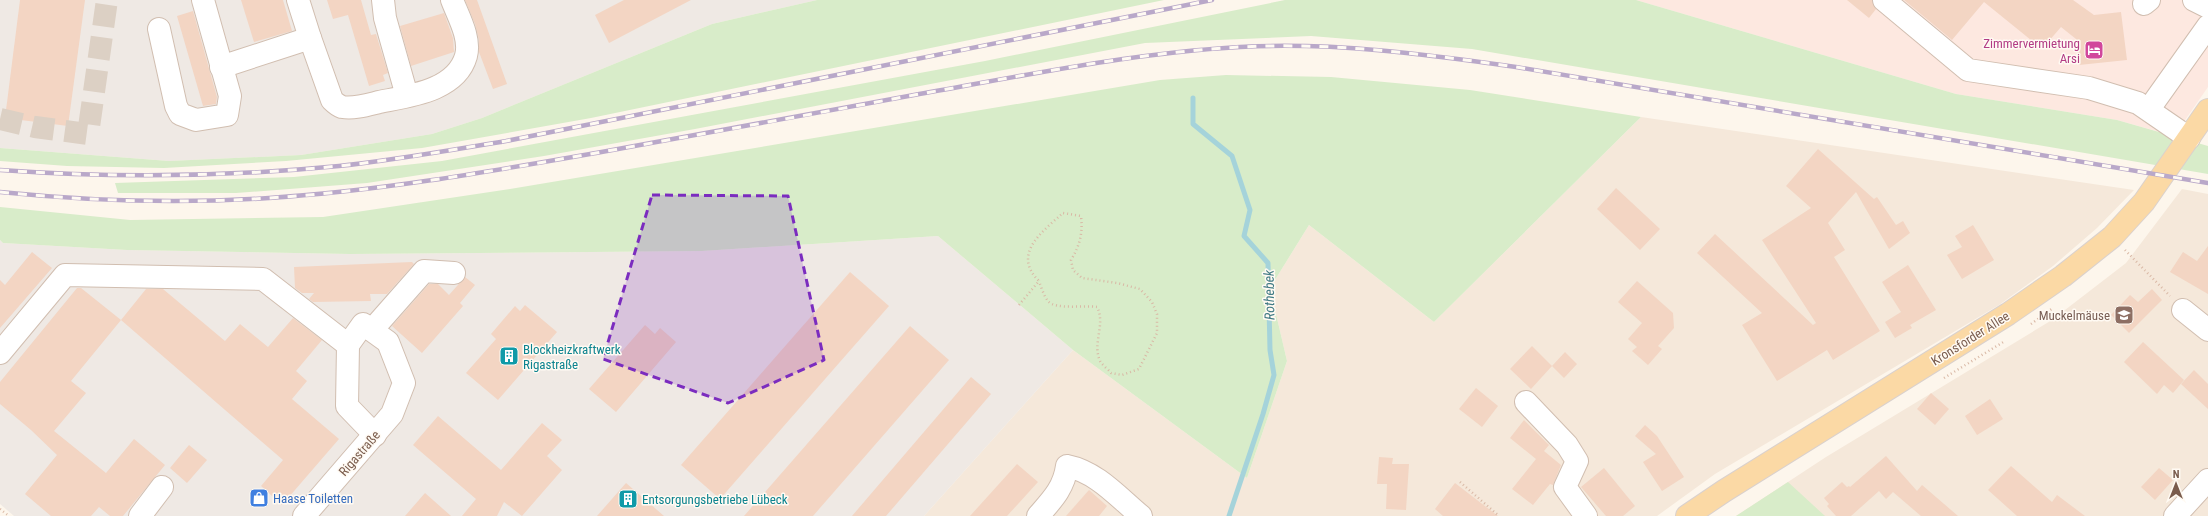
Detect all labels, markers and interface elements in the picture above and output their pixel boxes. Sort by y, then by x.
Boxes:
place label: Zimmervermietung Arsi [1983,36,2080,66]
hotel icon: Zimmervermietung Arsi [2083,39,2105,61]
water label: Rothebek [1261,269,1277,320]
school or university icon: Muckelmäuse [2113,304,2135,326]
street label: Kronsforder Allee [1928,308,2012,368]
place label: Muckelmäuse [2039,308,2110,323]
place label: Blockheizkraftwerk Rigastraße [523,342,621,372]
building icon: Blockheizkraftwerk Rigastraße [498,345,520,367]
street label: Rigastraße [336,428,383,479]
north arrow [2156,464,2196,504]
text: N [2173,468,2180,481]
shop icon: Haase Toiletten [248,487,270,509]
building icon: Entsorgungsbetriebe Lübeck [617,488,639,510]
place label: Haase Toiletten [273,491,353,506]
place label: Entsorgungsbetriebe Lübeck [642,492,788,507]

